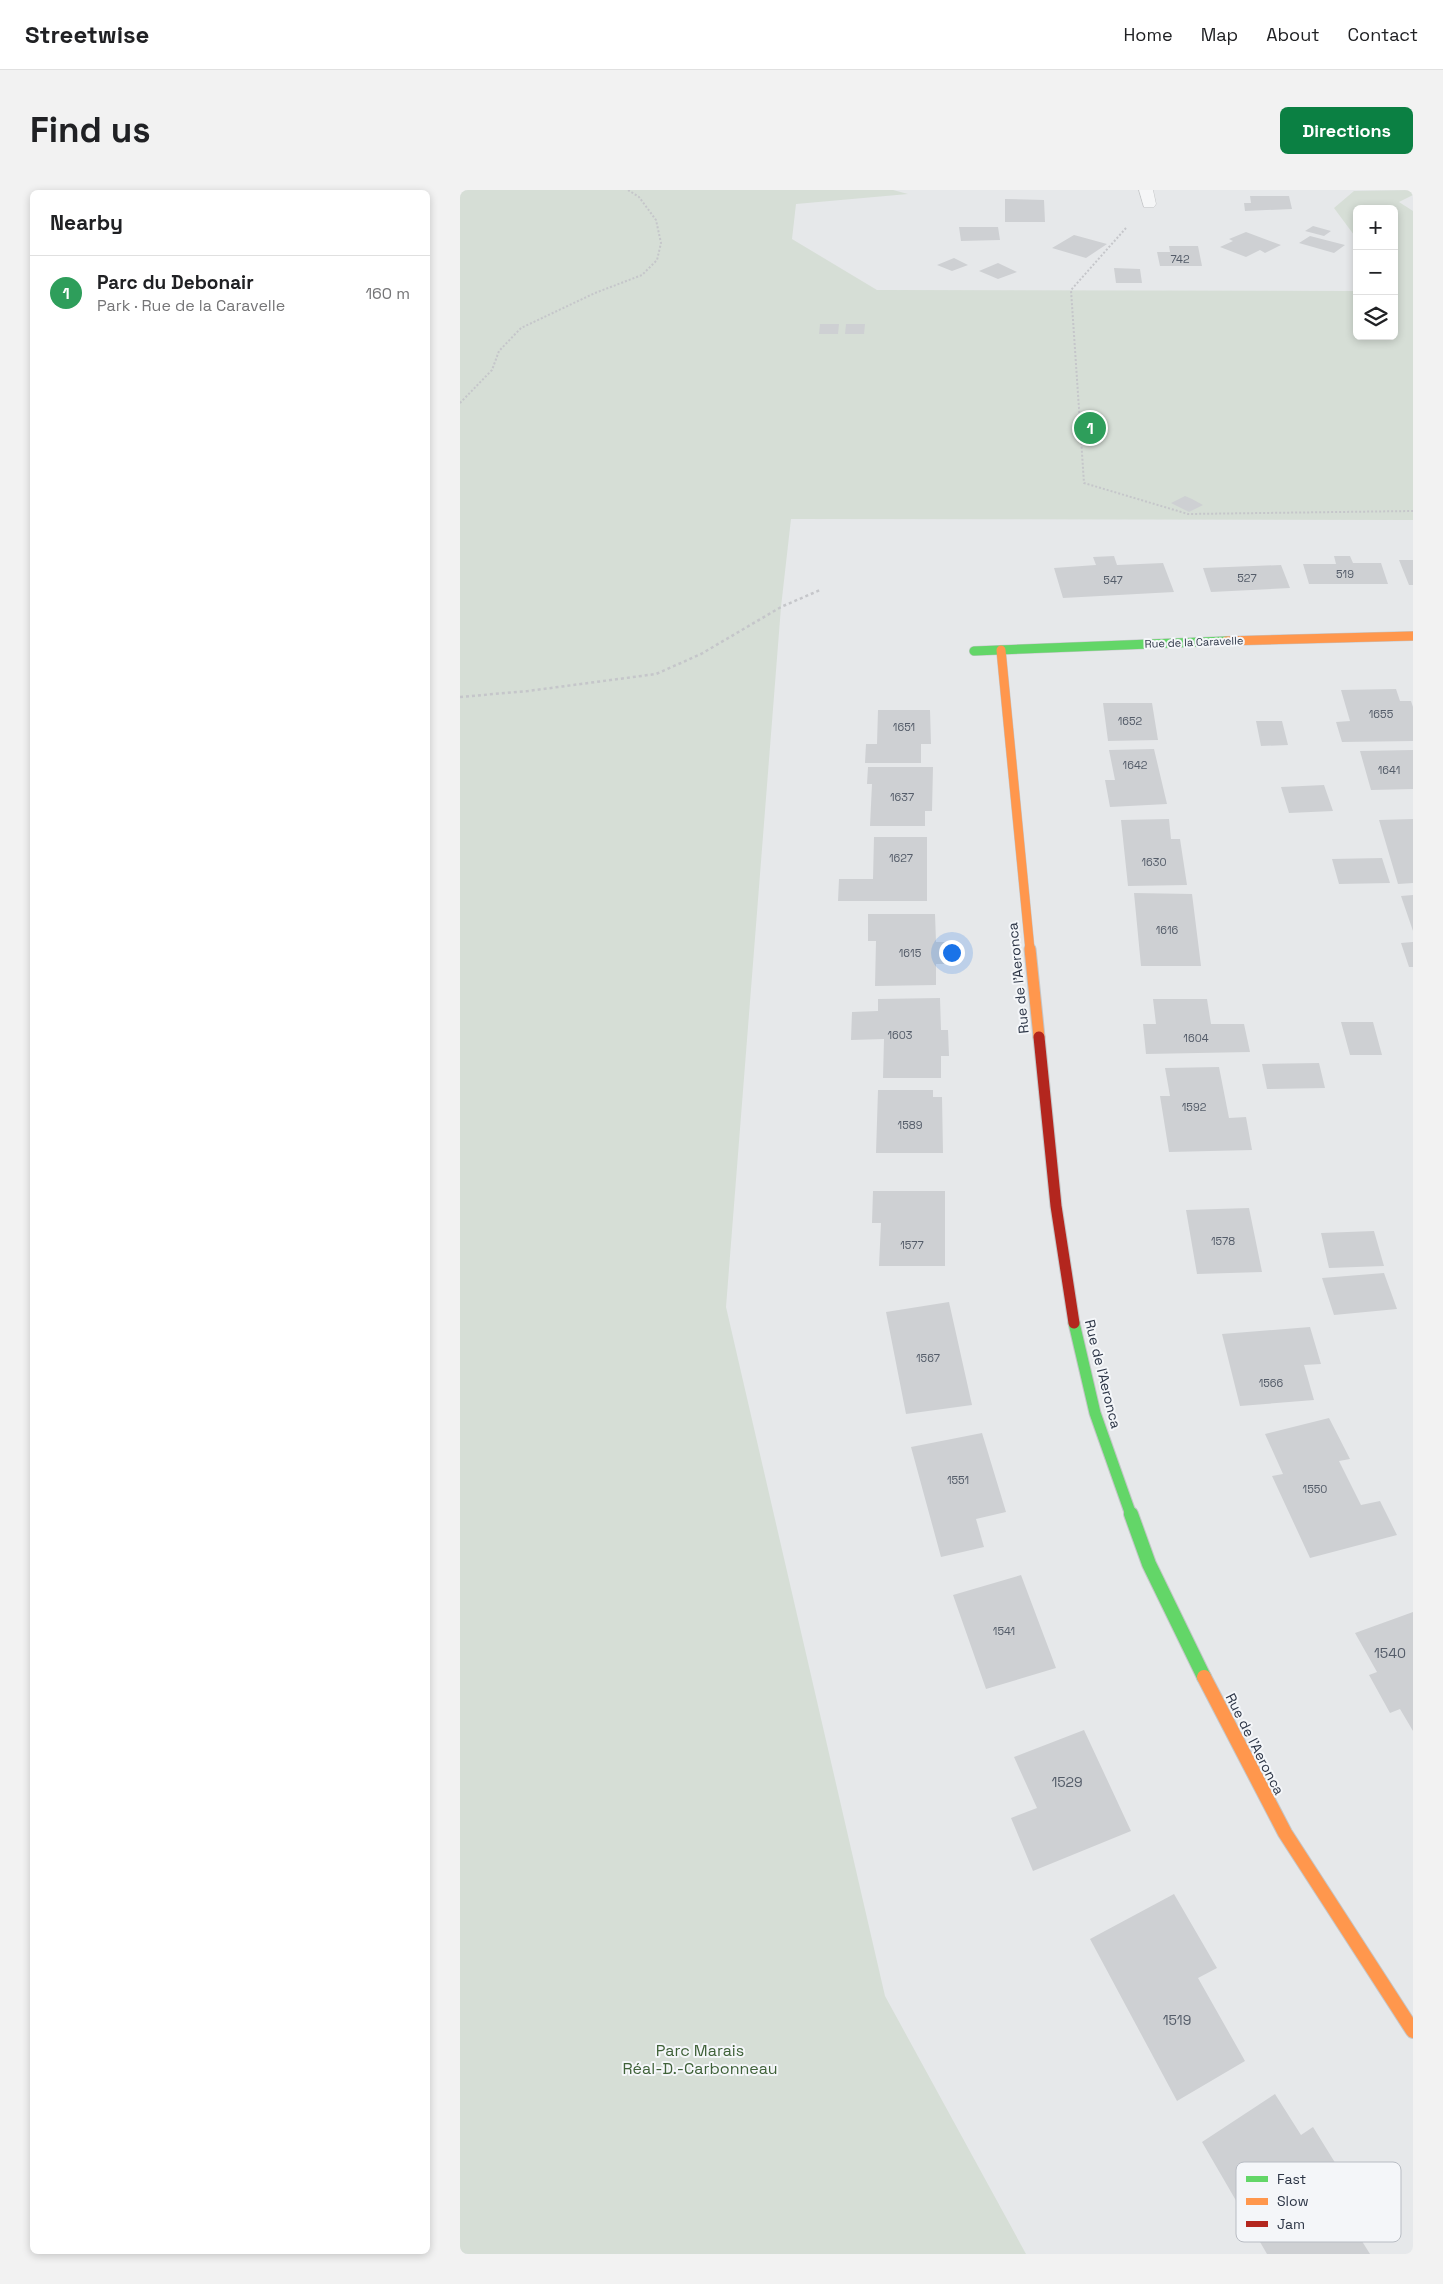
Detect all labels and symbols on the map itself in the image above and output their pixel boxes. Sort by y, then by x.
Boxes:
house number: 742 [1170,252,1190,266]
pin: 1 [1074,409,1106,447]
house number: 519 [1336,567,1354,581]
house number: 527 [1237,571,1257,585]
house number: 547 [1103,573,1123,587]
street label: Rue de la Caravelle [1144,633,1244,651]
house number: 1655 [1369,707,1394,721]
house number: 1652 [1118,714,1143,728]
house number: 1651 [893,720,915,734]
house number: 1642 [1123,758,1148,772]
house number: 1641 [1378,763,1400,777]
house number: 1637 [890,790,914,804]
house number: 1627 [889,851,913,865]
house number: 1630 [1141,855,1167,869]
street label: Rue de l'Aeronca [1003,922,1033,1034]
house number: 1616 [1156,923,1179,937]
your location [939,940,965,966]
house number: 1615 [899,946,922,960]
house number: 1603 [887,1028,913,1042]
house number: 1604 [1183,1031,1209,1045]
house number: 1592 [1182,1100,1207,1114]
house number: 1589 [898,1118,923,1132]
house number: 1578 [1211,1234,1235,1248]
house number: 1577 [900,1238,924,1252]
street label: Rue de l'Aeronca [1081,1318,1125,1430]
house number: 1567 [916,1351,940,1365]
house number: 1566 [1259,1376,1284,1390]
house number: 1551 [947,1473,969,1487]
house number: 1550 [1303,1482,1327,1496]
house number: 1541 [993,1624,1015,1638]
house number: 1540 [1374,1644,1406,1662]
street label: Rue de l'Aeronca [1222,1690,1288,1798]
house number: 1529 [1051,1773,1083,1791]
house number: 1519 [1163,2011,1191,2029]
park label: Parc Marais Réal-D.-Carbonneau [622,2040,778,2079]
legend [1236,2162,1401,2242]
text: Fast [1277,2170,1306,2188]
text: Slow [1277,2192,1309,2210]
text: Jam [1277,2215,1305,2233]

